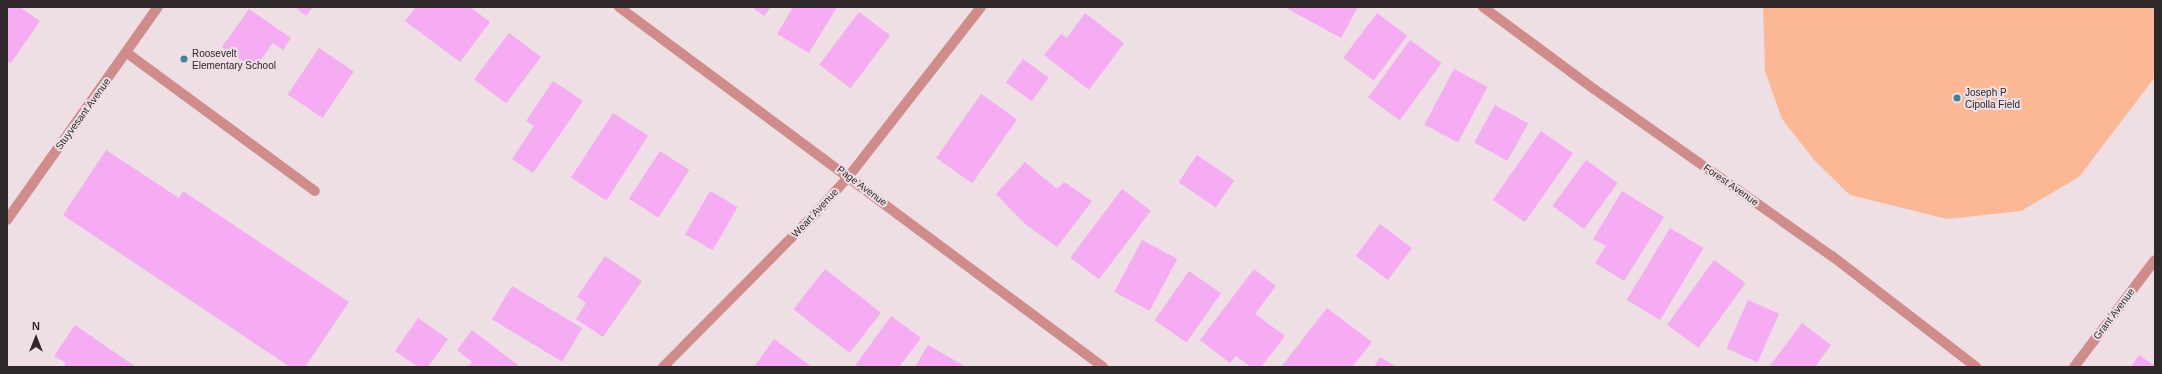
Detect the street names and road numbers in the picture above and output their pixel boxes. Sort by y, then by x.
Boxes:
street label: Stuyvesant Avenue [53,76,113,152]
street label: Forest Avenue [1701,161,1761,209]
street label: Page Avenue [834,163,890,209]
street label: Weart Avenue [789,186,841,240]
street label: Grant Avenue [2091,286,2137,342]

